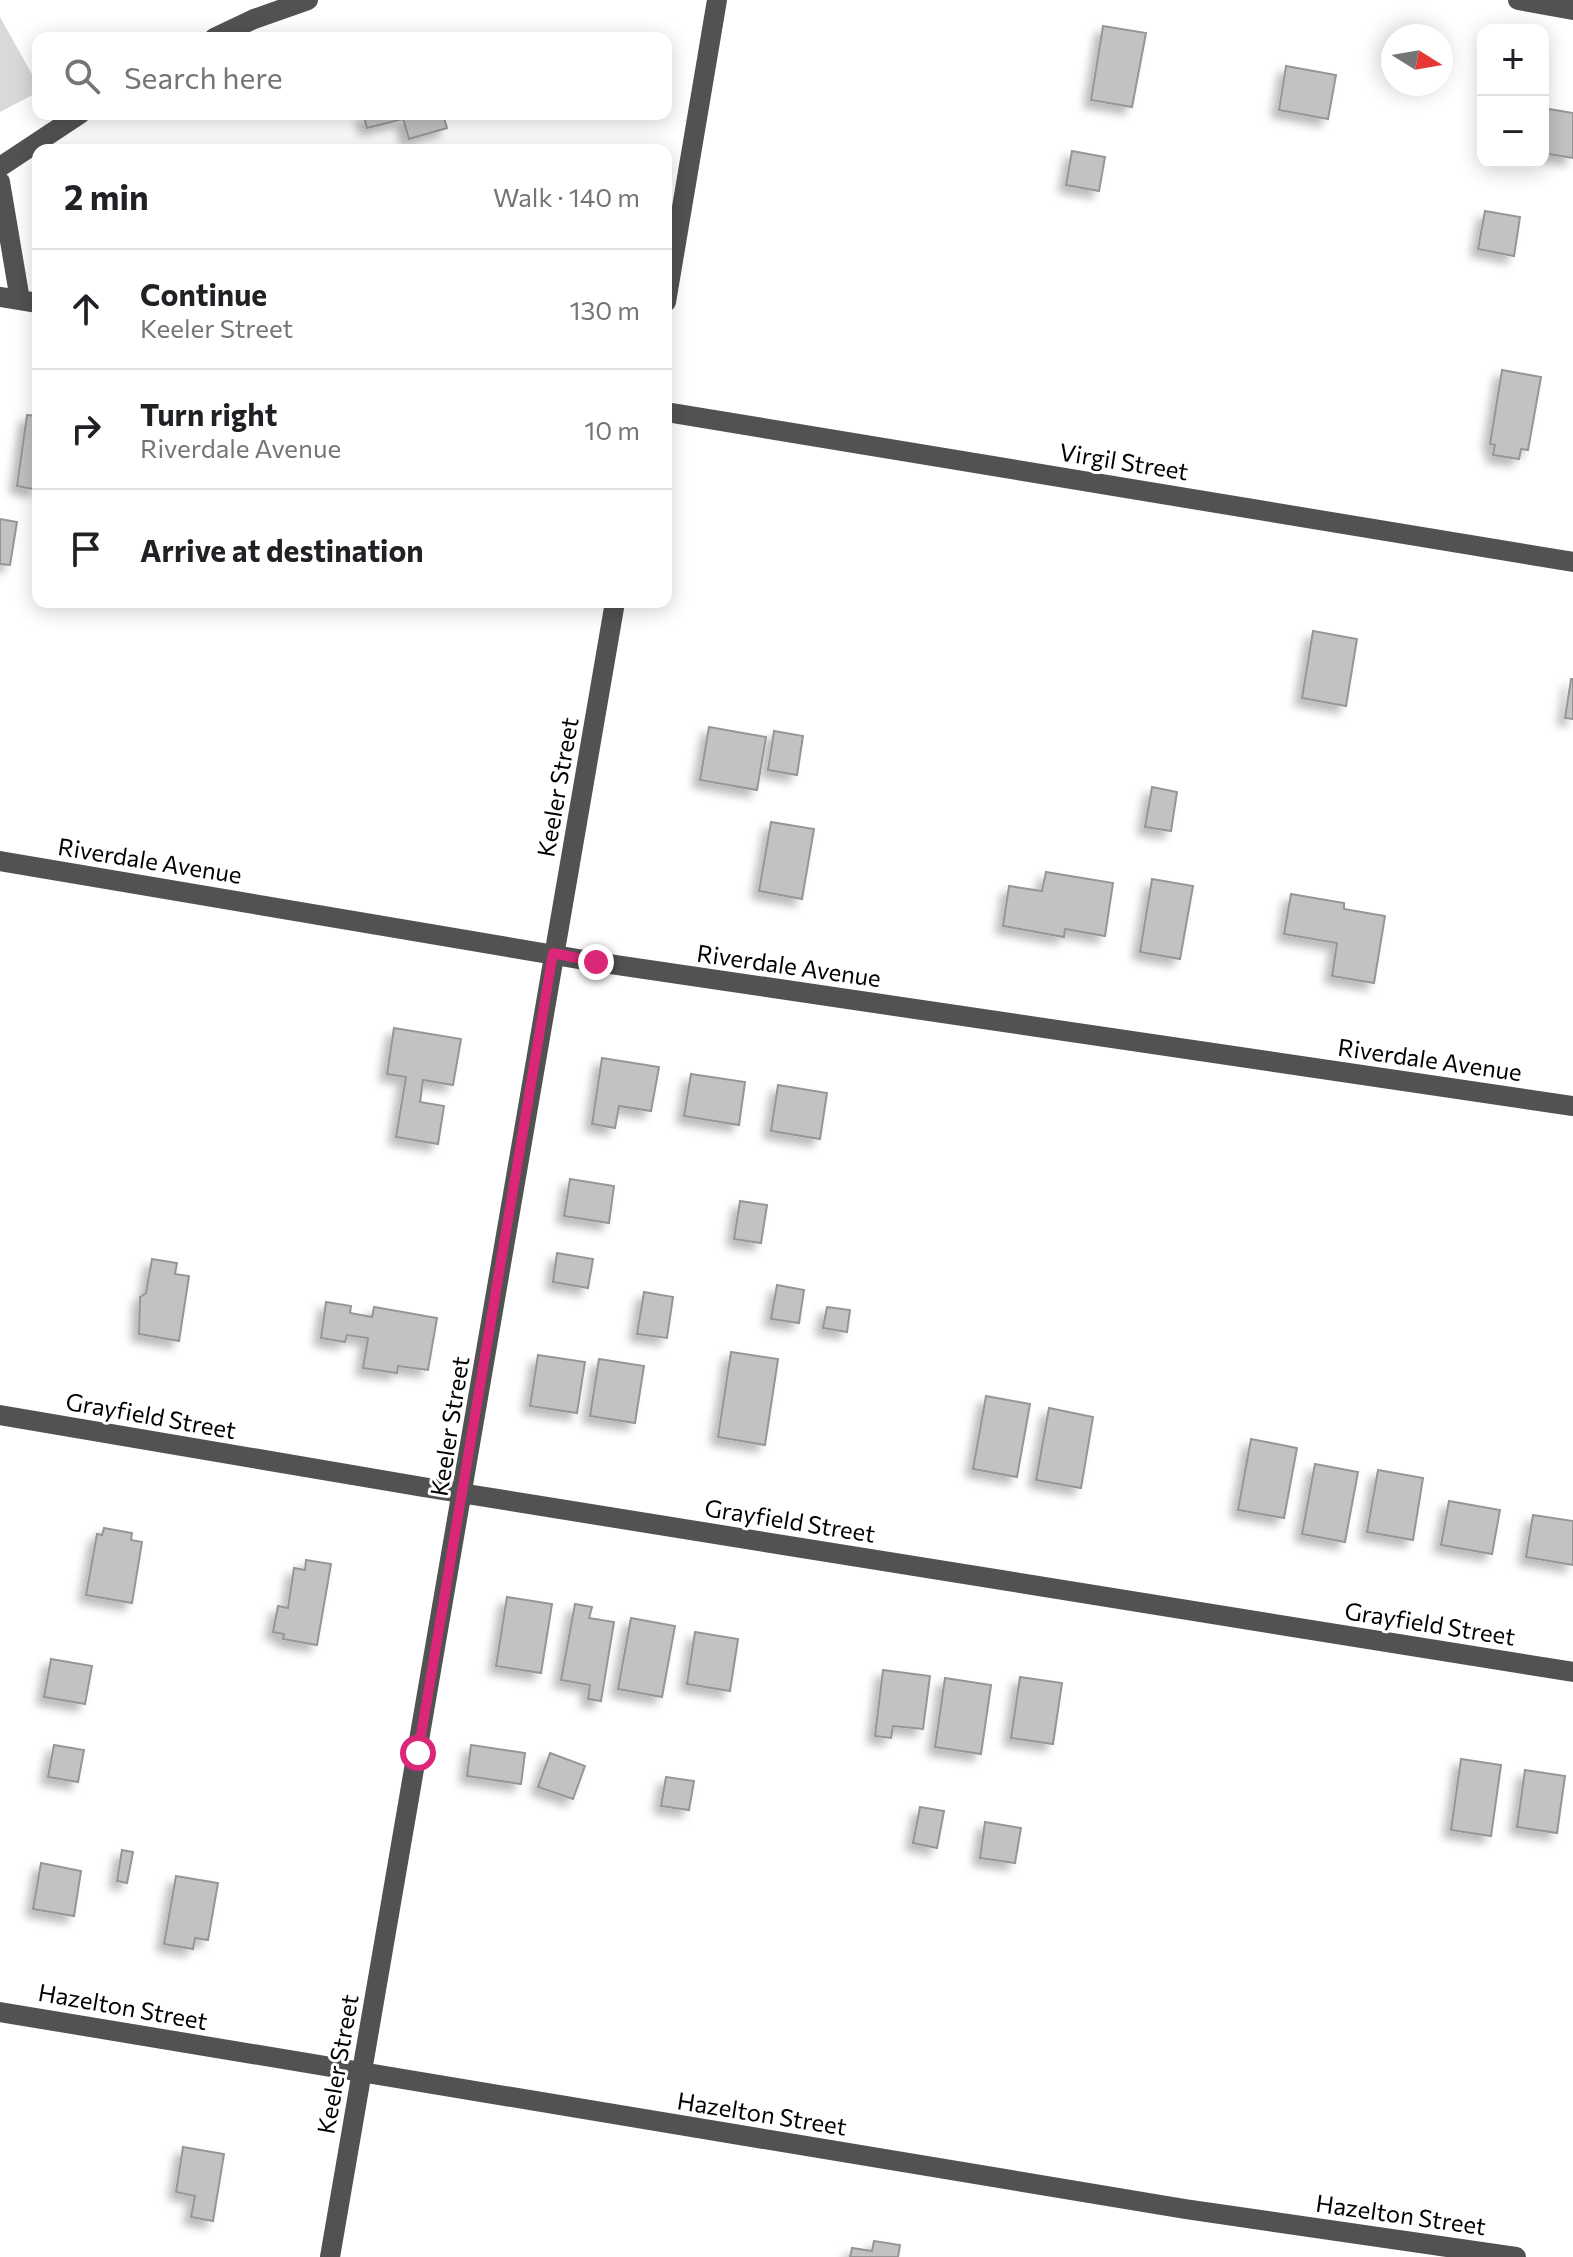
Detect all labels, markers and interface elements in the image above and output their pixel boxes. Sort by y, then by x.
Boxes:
north arrow [1381,24,1453,96]
map controls [1477,24,1549,168]
button: + [1477,24,1549,96]
search box [32,32,672,120]
icon: search [60,54,104,98]
text: Search here [124,58,283,95]
button: − [1477,96,1549,168]
text: 2 min [64,175,149,217]
text: Walk · 140 m [493,181,640,212]
text: Continue [140,275,267,312]
icon: ahead [64,287,108,331]
text: 130 m [569,294,640,325]
text: Keeler Street [140,312,293,343]
text: Turn right [140,395,277,432]
icon: right [64,407,108,451]
text: 10 m [584,414,640,445]
text: Riverdale Avenue [140,432,341,463]
street label: Virgil Street [1058,437,1191,486]
icon: arrive [64,527,108,571]
text: Arrive at destination [140,531,424,568]
street label: Keeler Street [530,715,584,859]
street label: Riverdale Avenue [56,831,244,889]
street label: Riverdale Avenue [695,938,883,992]
route end [578,944,614,980]
street label: Riverdale Avenue [1336,1032,1524,1086]
street label: Keeler Street [424,1354,474,1498]
street label: Grayfield Street [64,1386,239,1444]
street label: Grayfield Street [703,1492,878,1548]
street label: Grayfield Street [1343,1595,1518,1651]
route start [400,1735,436,1771]
street label: Hazelton Street [36,1977,210,2035]
street label: Keeler Street [310,1992,364,2136]
street label: Hazelton Street [675,2085,849,2141]
street label: Hazelton Street [1314,2188,1488,2240]

